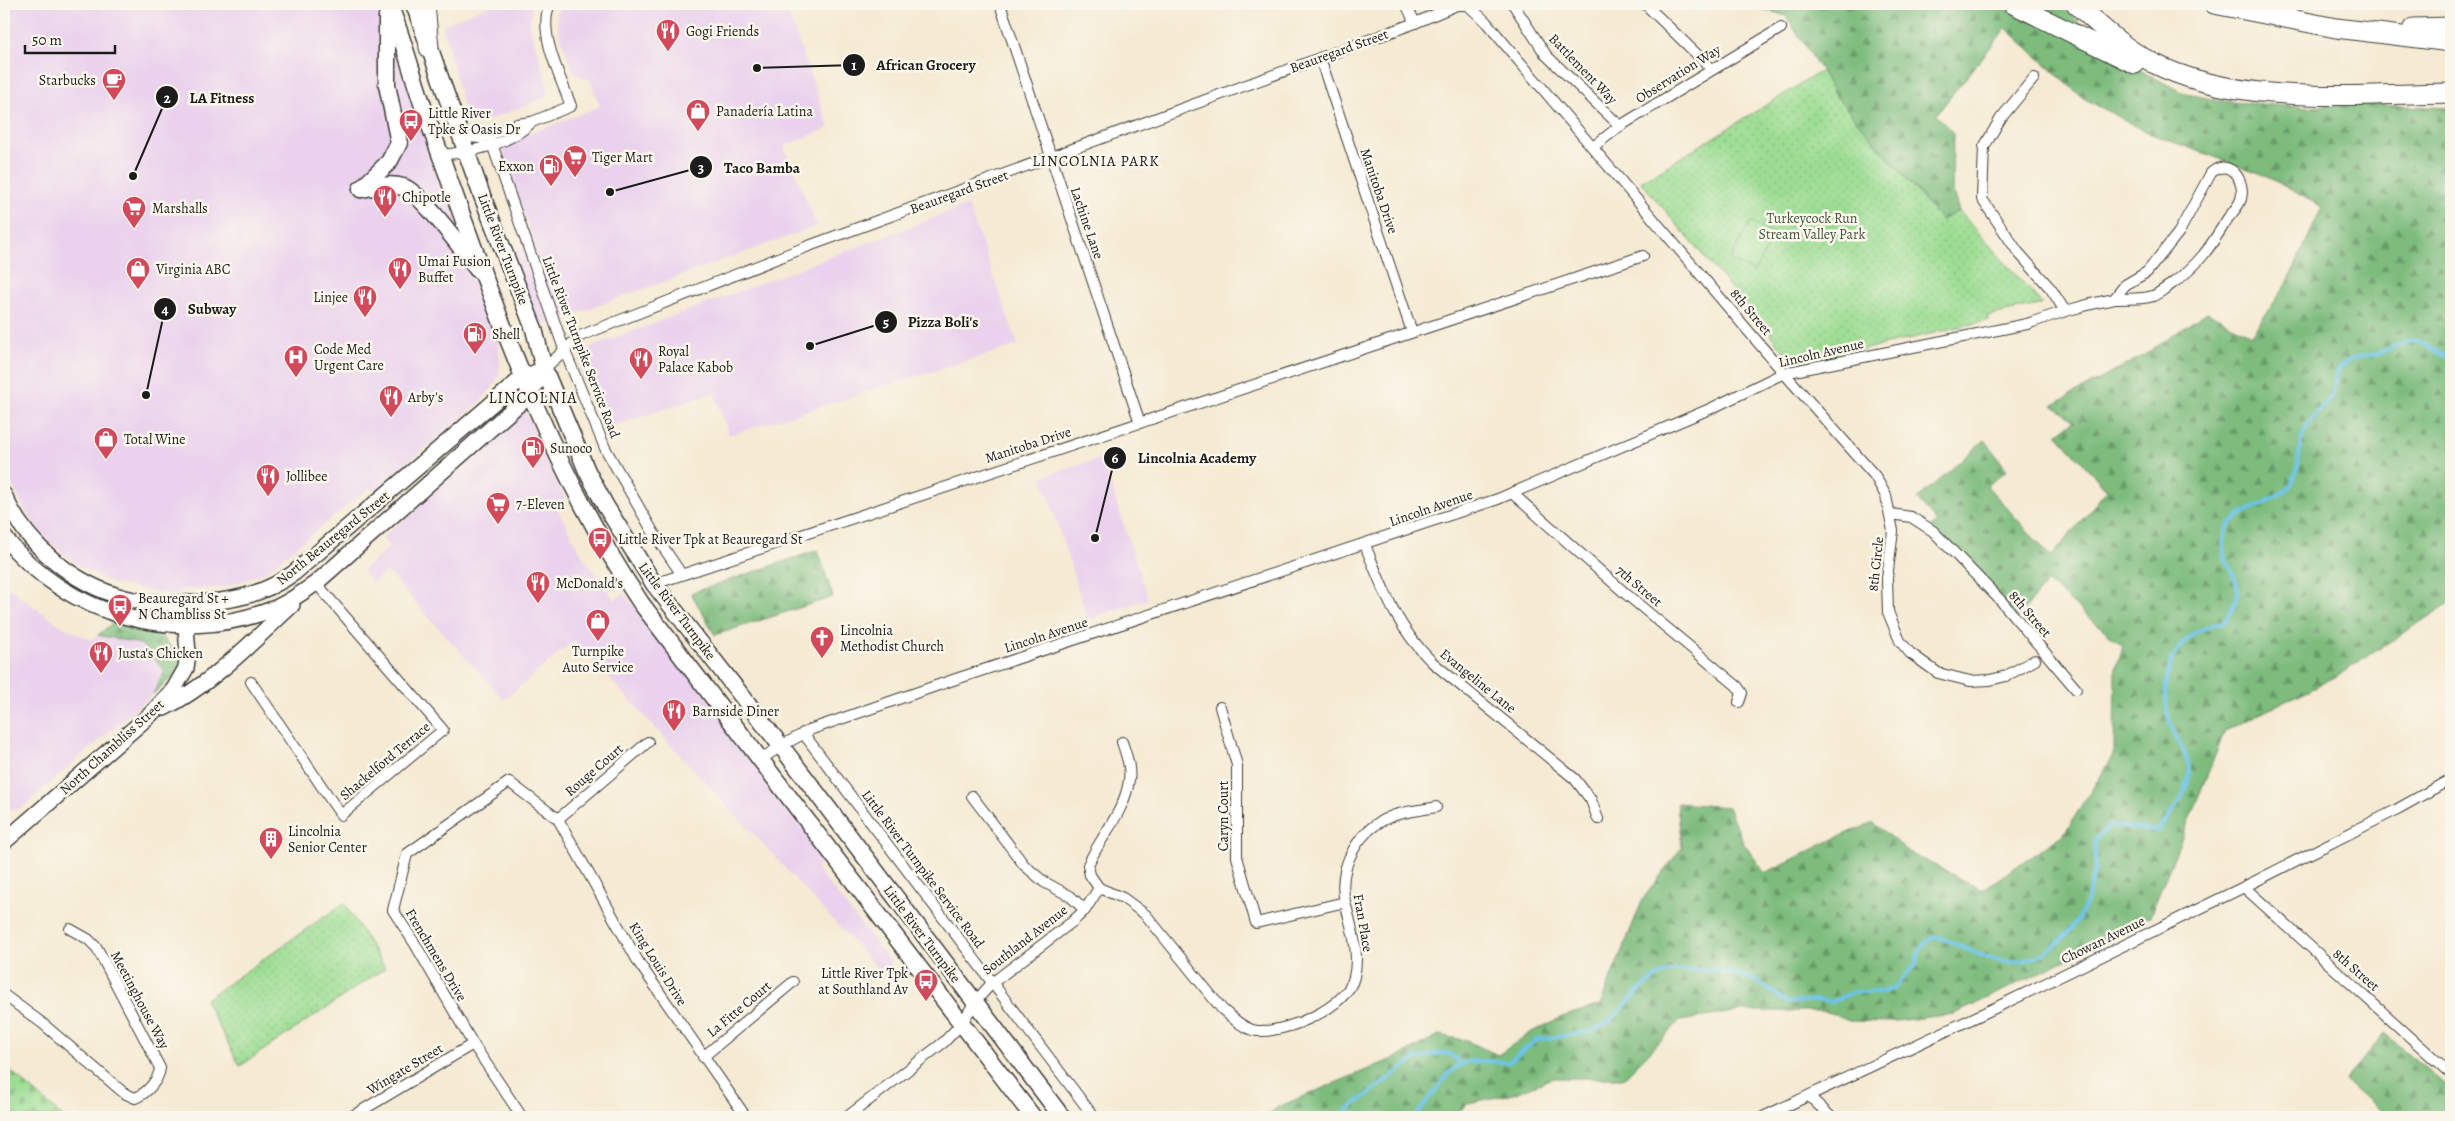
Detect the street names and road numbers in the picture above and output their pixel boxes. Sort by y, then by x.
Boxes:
street label: Beauregard Street [1287,24,1391,78]
street label: Battlement Way [1544,30,1622,109]
street label: Observation Way [1632,40,1725,108]
street label: Manitoba Drive [1355,146,1403,236]
street label: Beauregard Street [907,165,1011,219]
street label: Lachine Lane [1066,184,1108,262]
street label: Little River Turnpike [473,191,533,307]
street label: Little River Turnpike Service Road [537,253,625,441]
street label: 8th Street [1726,284,1777,340]
street label: Lincoln Avenue [1776,334,1866,372]
street label: Manitoba Drive [983,422,1073,468]
street label: Lincoln Avenue [1387,485,1475,531]
street label: North Beauregard Street [273,486,394,590]
street label: 8th Circle [1864,536,1888,592]
street label: Little River Turnpike [634,558,720,664]
street label: 7th Street [1612,561,1667,611]
street label: 8th Street [2004,587,2056,642]
street label: Lincoln Avenue [1002,613,1090,657]
street label: Evangeline Lane [1436,644,1520,718]
street label: North Chambliss Street [56,695,169,799]
street label: Shackelford Terrace [336,718,434,804]
street label: Rouge Court [561,739,628,801]
street label: Caryn Court [1214,780,1233,851]
street label: Little River Turnpike Service Road [858,787,988,951]
street label: Little River Turnpike [880,882,964,986]
street label: Fran Place [1349,892,1377,954]
street label: Southland Avenue [978,901,1072,979]
street label: Frenchmens Drive [401,905,471,1005]
street label: Chowan Avenue [2058,911,2148,969]
street label: King Louis Drive [625,918,691,1010]
street label: 8th Street [2329,944,2384,996]
street label: Meetinghouse Way [106,948,174,1053]
street label: La Fitte Court [703,976,775,1042]
street label: Wingate Street [363,1039,447,1100]

